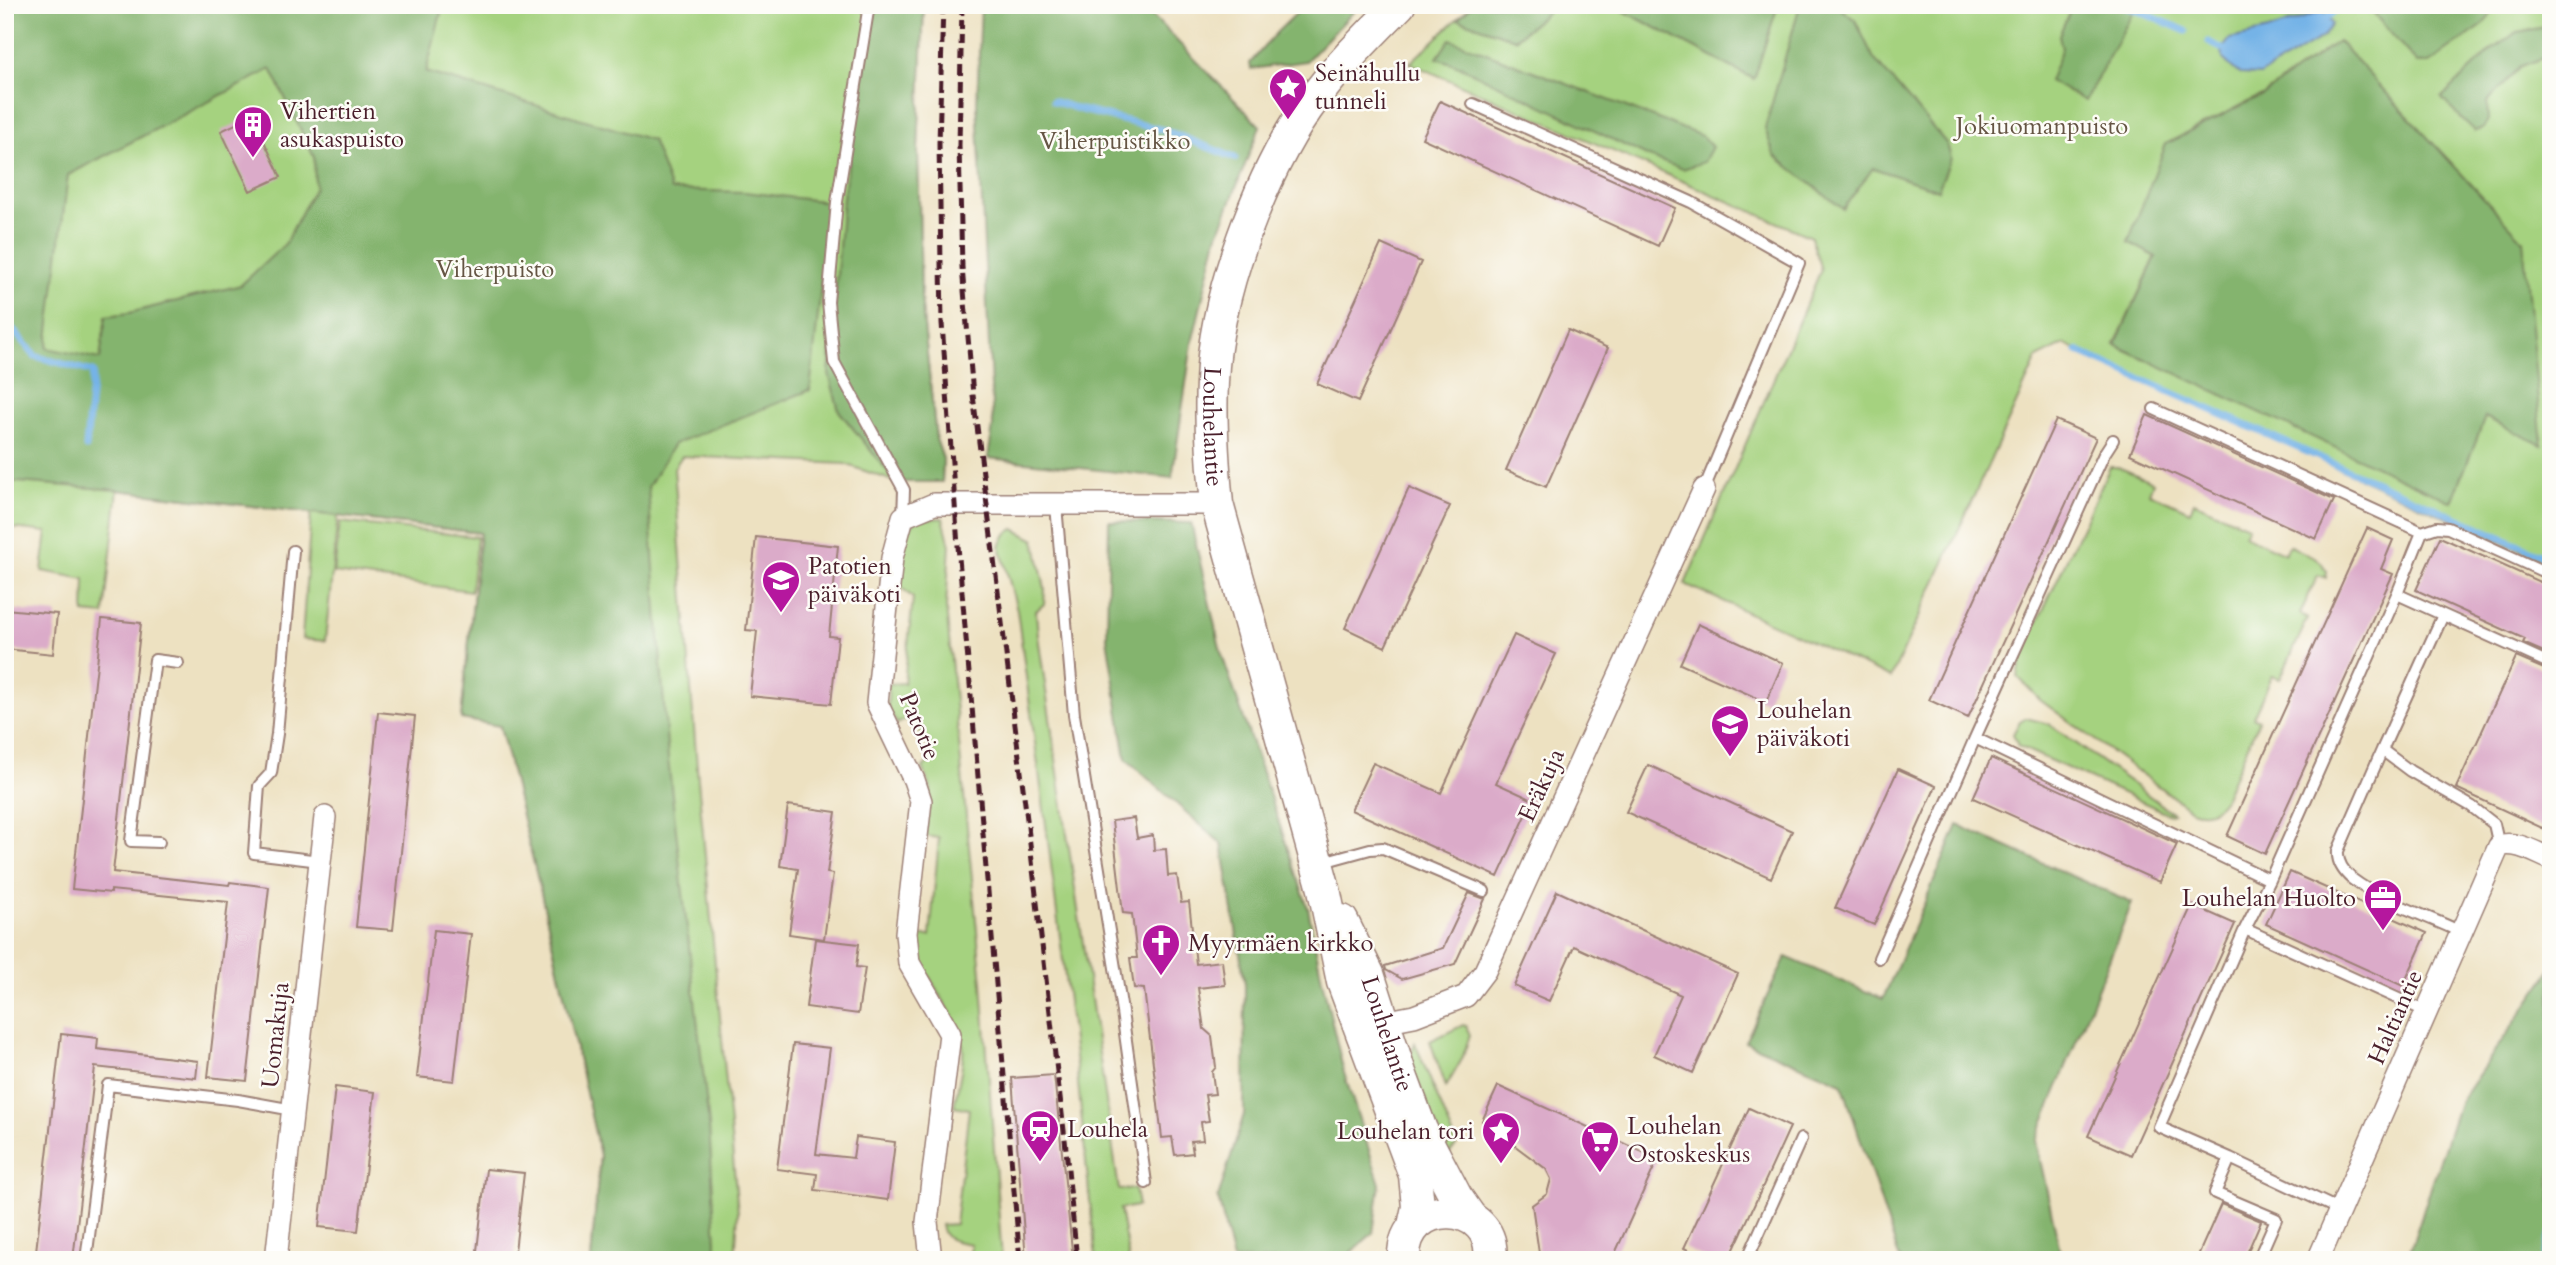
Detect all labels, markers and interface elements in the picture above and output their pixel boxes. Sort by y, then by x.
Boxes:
place label: Seinähullu tunneli [1315,57,1421,118]
place icon: Seinähullu tunneli [1267,66,1309,121]
place label: Vihertien asukaspuisto [280,95,404,156]
building icon: Vihertien asukaspuisto [232,104,274,159]
park label: Jokiuomanpuisto [1953,110,2128,143]
park label: Viherpuistikko [1040,125,1190,158]
park label: Viherpuisto [436,253,554,286]
street label: Louhelantie [1194,366,1231,488]
place label: Patotien päiväkoti [808,550,901,611]
school or university icon: Patotien päiväkoti [760,559,802,614]
street label: Patotie [891,687,948,765]
place label: Louhelan päiväkoti [1757,694,1852,755]
school or university icon: Louhelan päiväkoti [1709,703,1751,758]
street label: Eräkuja [1510,743,1573,827]
office icon: Louhelan Huolto [2362,877,2404,932]
place label: Louhelan Huolto [2182,882,2356,915]
church icon: Myyrmäen kirkko [1140,922,1182,977]
place label: Myyrmäen kirkko [1188,927,1374,960]
street label: Haltiantie [2360,965,2431,1070]
street label: Louhelantie [1353,972,1422,1097]
street label: Uomakuja [254,980,298,1090]
station icon: Louhela [1019,1108,1061,1163]
place icon: Louhelan tori [1480,1110,1522,1165]
place label: Louhelan Ostoskeskus [1627,1110,1750,1171]
place label: Louhela [1067,1113,1149,1146]
place label: Louhelan tori [1337,1115,1474,1148]
supermarket icon: Louhelan Ostoskeskus [1579,1119,1621,1174]

